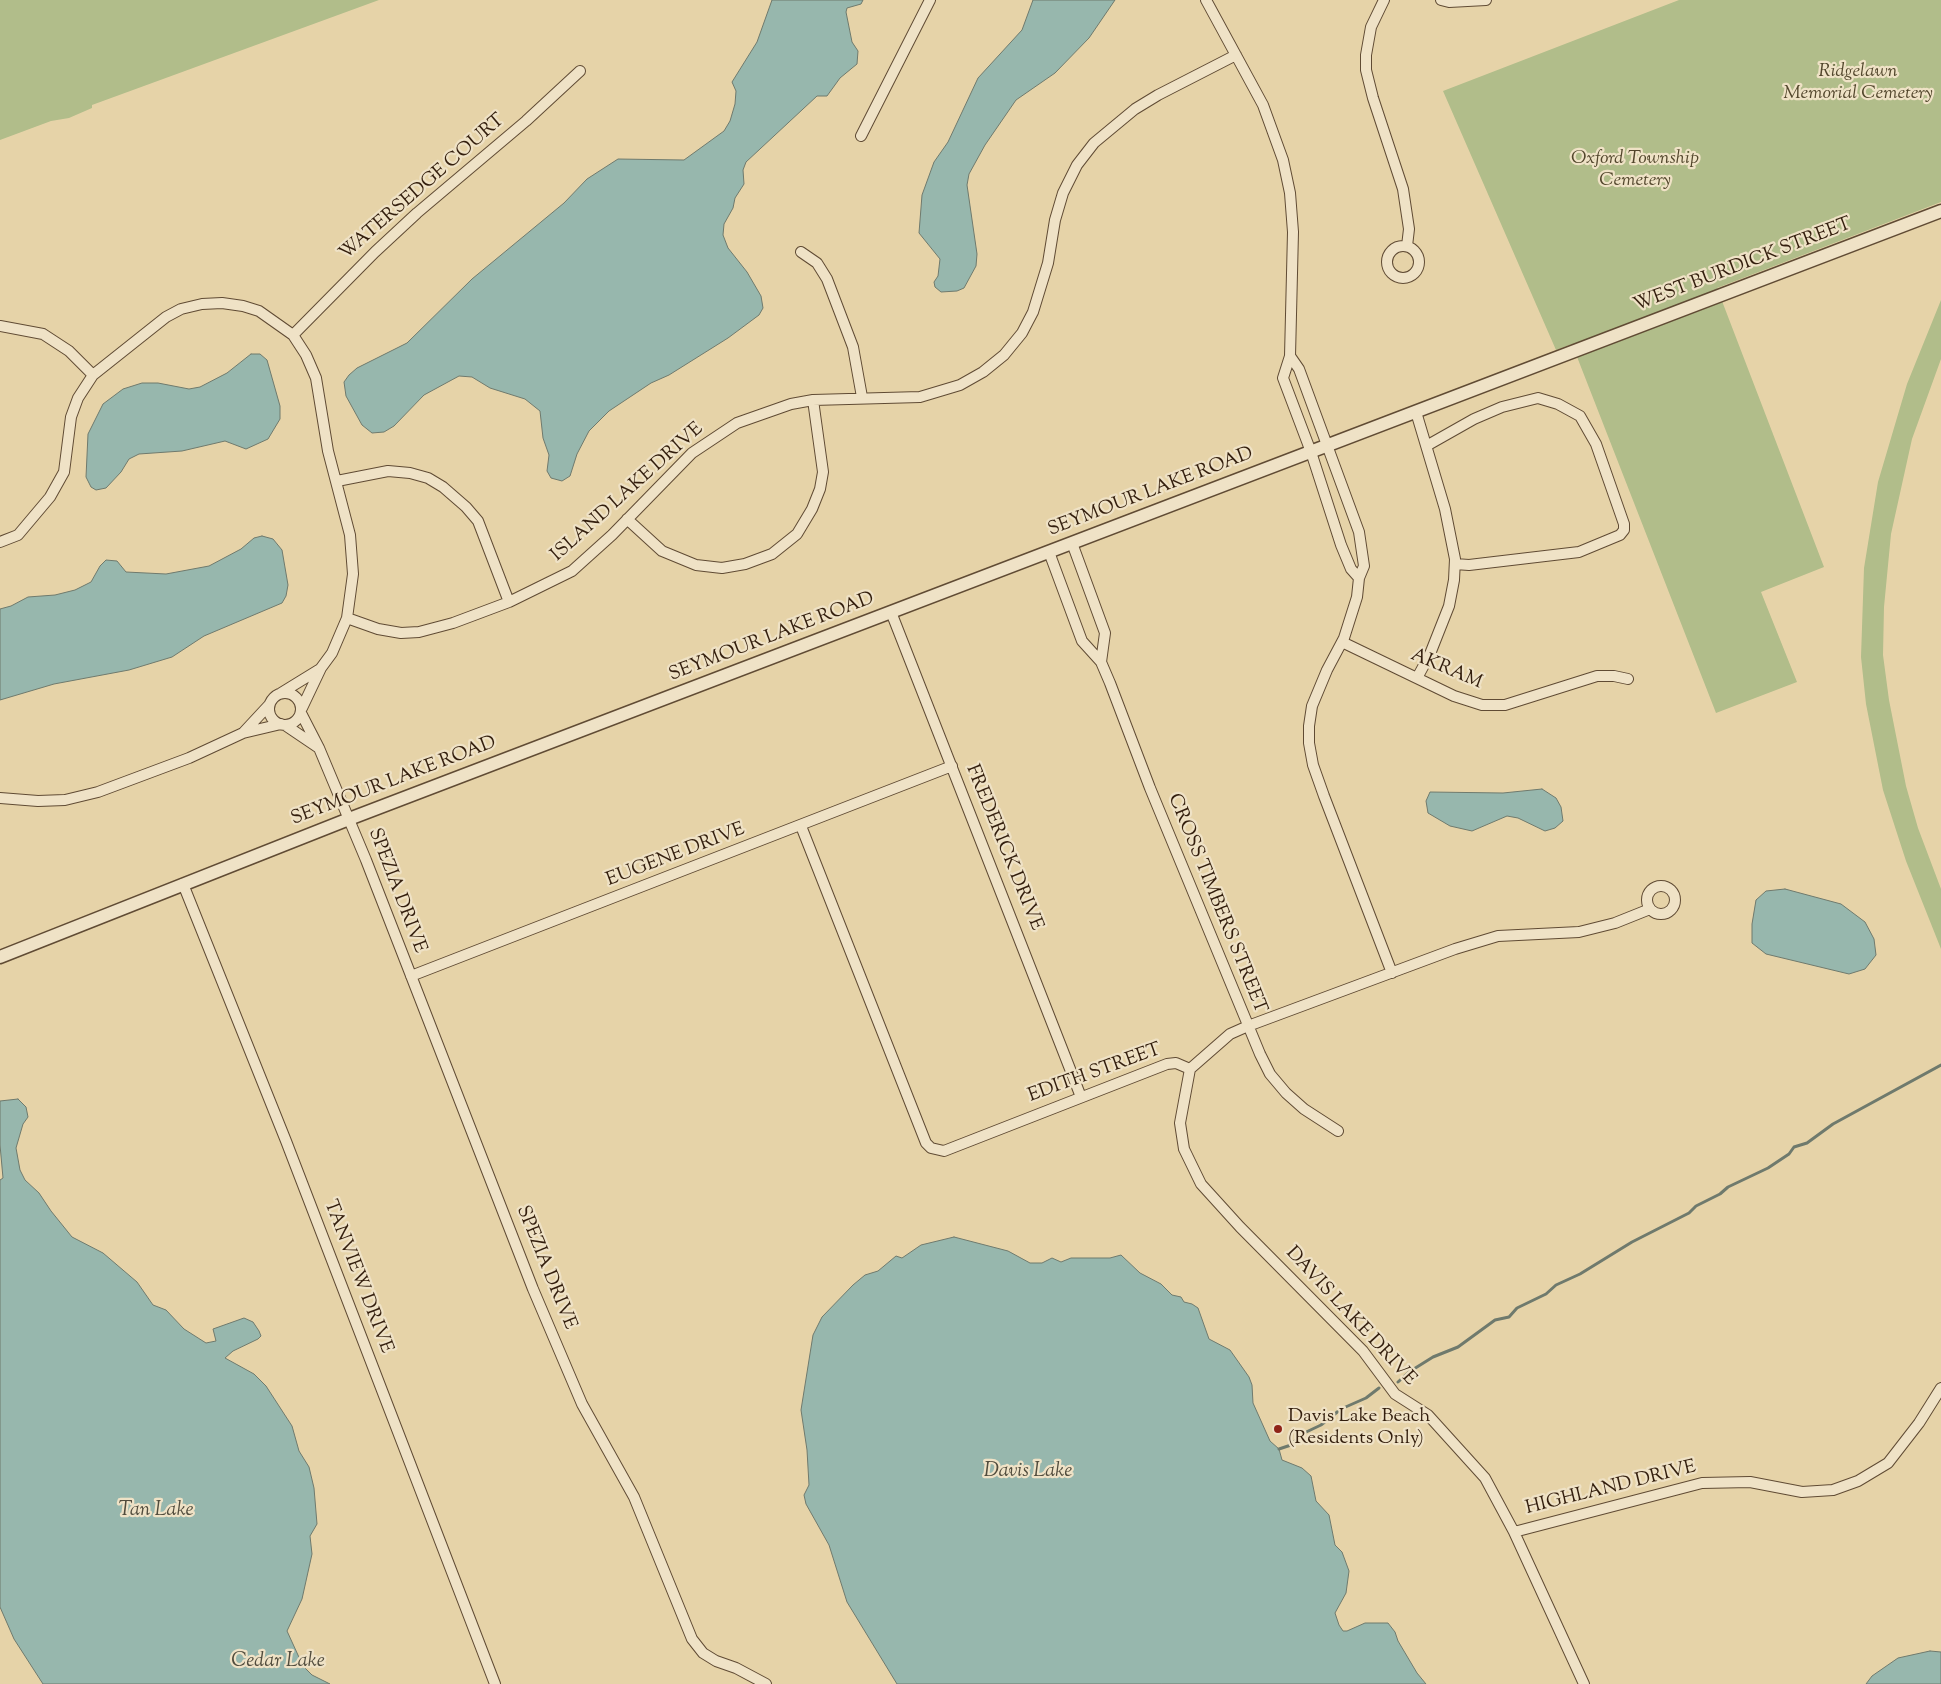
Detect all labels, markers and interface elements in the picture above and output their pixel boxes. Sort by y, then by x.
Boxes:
park label: Ridgelawn Memorial Cemetery [1783,62,1933,106]
street label: WATERSEDGE COURT [336,110,510,266]
park label: Oxford Township Cemetery [1571,149,1699,193]
street label: WEST BURDICK STREET [1631,214,1855,318]
street label: ISLAND LAKE DRIVE [547,419,709,567]
street label: SEYMOUR LAKE ROAD [1045,443,1257,543]
street label: SEYMOUR LAKE ROAD [666,588,878,688]
street label: AKRAM [1407,645,1485,695]
street label: SEYMOUR LAKE ROAD [288,732,500,832]
street label: FREDERICK DRIVE [959,762,1047,934]
street label: CROSS TIMBERS STREET [1161,791,1271,1017]
street label: EUGENE DRIVE [604,819,748,893]
street label: SPEZIA DRIVE [362,825,430,957]
street label: EDITH STREET [1025,1039,1165,1109]
street label: TANVIEW DRIVE [317,1197,397,1357]
street label: SPEZIA DRIVE [510,1203,580,1333]
street label: DAVIS LAKE DRIVE [1280,1243,1420,1391]
place label: Davis Lake Beach (Residents Only) [1288,1407,1430,1451]
marker: Davis Lake Beach (Residents Only) [1272,1423,1284,1435]
street label: HIGHLAND DRIVE [1523,1457,1699,1521]
water label: Davis Lake [984,1461,1072,1485]
water label: Tan Lake [118,1500,194,1524]
water label: Cedar Lake [231,1651,325,1675]

